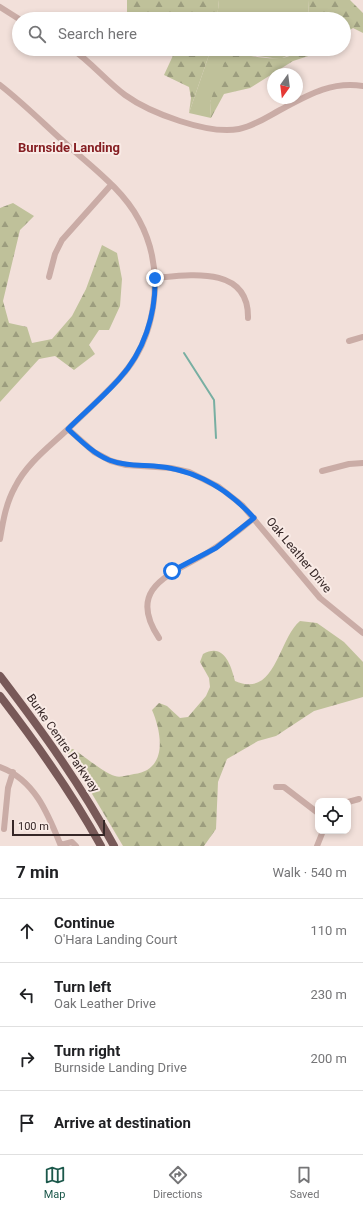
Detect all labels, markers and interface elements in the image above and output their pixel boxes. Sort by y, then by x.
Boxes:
search box [12,12,351,56]
icon: search [26,23,48,45]
text: Search here [58,25,137,43]
north arrow [267,68,303,104]
district label: Burnside Landing [18,140,120,155]
route end [146,269,164,287]
street label: Oak Leather Drive [263,514,335,596]
route start [163,562,181,580]
street label: Burke Centre Parkway [24,691,102,795]
map controls [315,798,351,834]
button: locate [315,798,351,834]
scale bar [12,818,105,837]
text: 100 m [18,820,49,833]
text: 7 min [16,862,59,882]
text: Walk · 540 m [272,865,347,880]
text: Continue [54,914,115,932]
icon: ahead [16,920,38,942]
text: 110 m [310,923,347,938]
text: O'Hara Landing Court [54,932,177,947]
text: Turn left [54,978,111,996]
icon: left [16,984,38,1006]
text: 230 m [310,987,347,1002]
text: Oak Leather Drive [54,996,156,1011]
text: Turn right [54,1042,120,1060]
icon: right [16,1048,38,1070]
text: 200 m [310,1051,347,1066]
text: Burnside Landing Drive [54,1060,187,1075]
icon: arrive [16,1112,38,1134]
text: Arrive at destination [54,1114,191,1132]
tab: Map [44,1164,66,1201]
tab: Directions [153,1164,202,1201]
tab: Saved [290,1164,319,1201]

